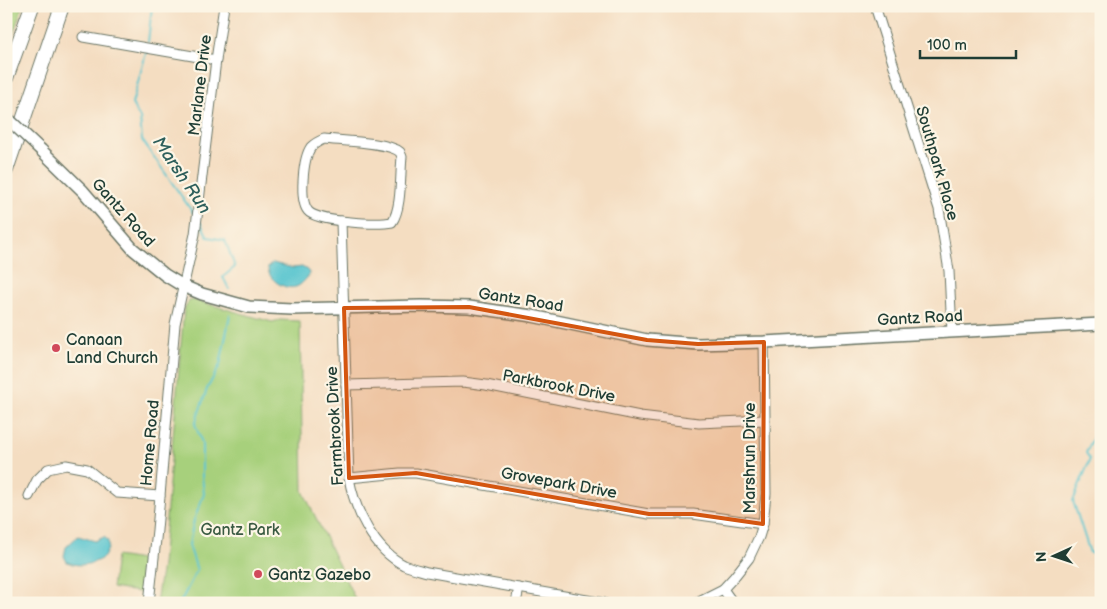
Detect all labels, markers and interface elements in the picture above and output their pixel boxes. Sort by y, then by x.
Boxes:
scale bar [920,28,1016,60]
street label: Marlane Drive [185,33,216,137]
text: 100 m [927,36,967,55]
street label: Southpark Place [911,104,962,223]
water label: Marsh Run [148,133,215,218]
street label: Gantz Road [87,175,159,251]
street label: Gantz Road [477,284,565,317]
street label: Gantz Road [877,307,963,330]
place label: Canaan Land Church [66,331,158,368]
marker: Canaan Land Church [50,342,62,354]
street label: Farmbrook Drive [323,365,348,486]
street label: Parkbrook Drive [501,366,617,407]
street label: Home Road [137,399,164,487]
street label: Marshrun Drive [741,402,760,514]
street label: Grovepark Drive [499,464,619,503]
park label: Gantz Park [200,521,280,540]
north arrow [1030,532,1080,582]
text: N [1033,551,1050,562]
place label: Gantz Gazebo [268,566,371,585]
marker: Gantz Gazebo [252,568,264,580]

